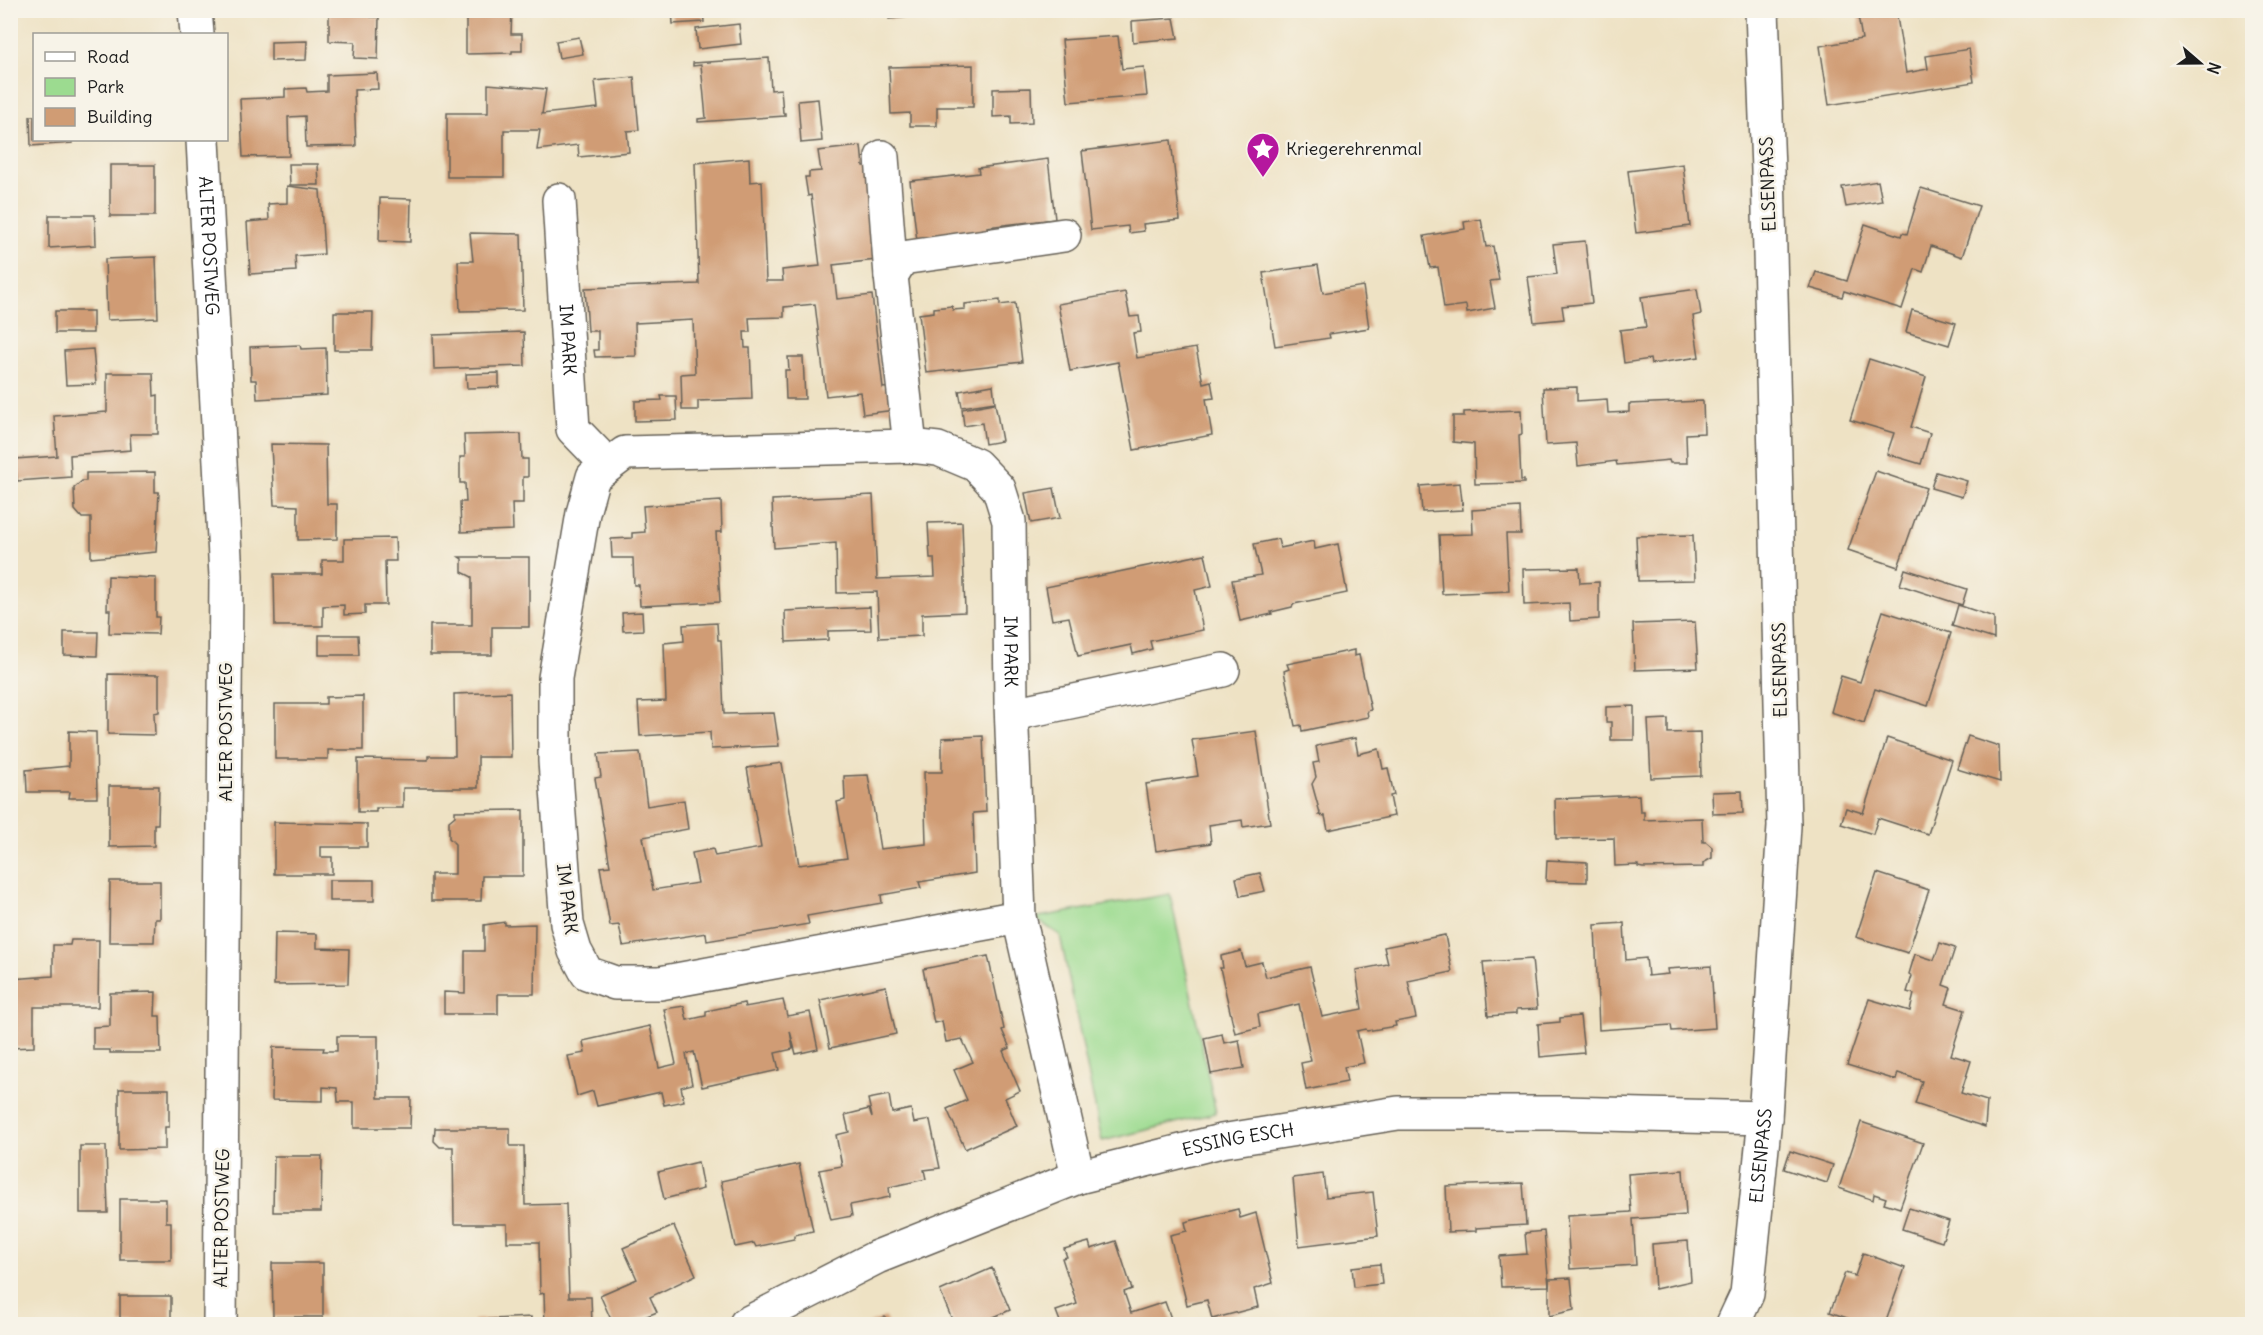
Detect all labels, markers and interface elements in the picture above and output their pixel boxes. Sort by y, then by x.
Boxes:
legend [33,33,228,141]
north arrow [2170,33,2230,93]
text: Road [87,45,130,68]
text: N [2203,60,2225,77]
text: Park [87,75,124,98]
text: Building [87,105,152,128]
place icon: Kriegerehrenmal [1245,131,1281,178]
street label: ELSENPASS [1754,136,1781,232]
place label: Kriegerehrenmal [1286,137,1422,160]
street label: ALTER POSTWEG [194,176,224,316]
street label: IM PARK [554,303,582,376]
street label: IM PARK [999,616,1023,687]
street label: ELSENPASS [1767,622,1792,718]
street label: ALTER POSTWEG [214,662,237,802]
street label: IM PARK [552,862,583,936]
street label: ELSENPASS [1744,1108,1777,1204]
street label: ESSING ESCH [1180,1118,1296,1161]
street label: ALTER POSTWEG [209,1148,234,1288]

